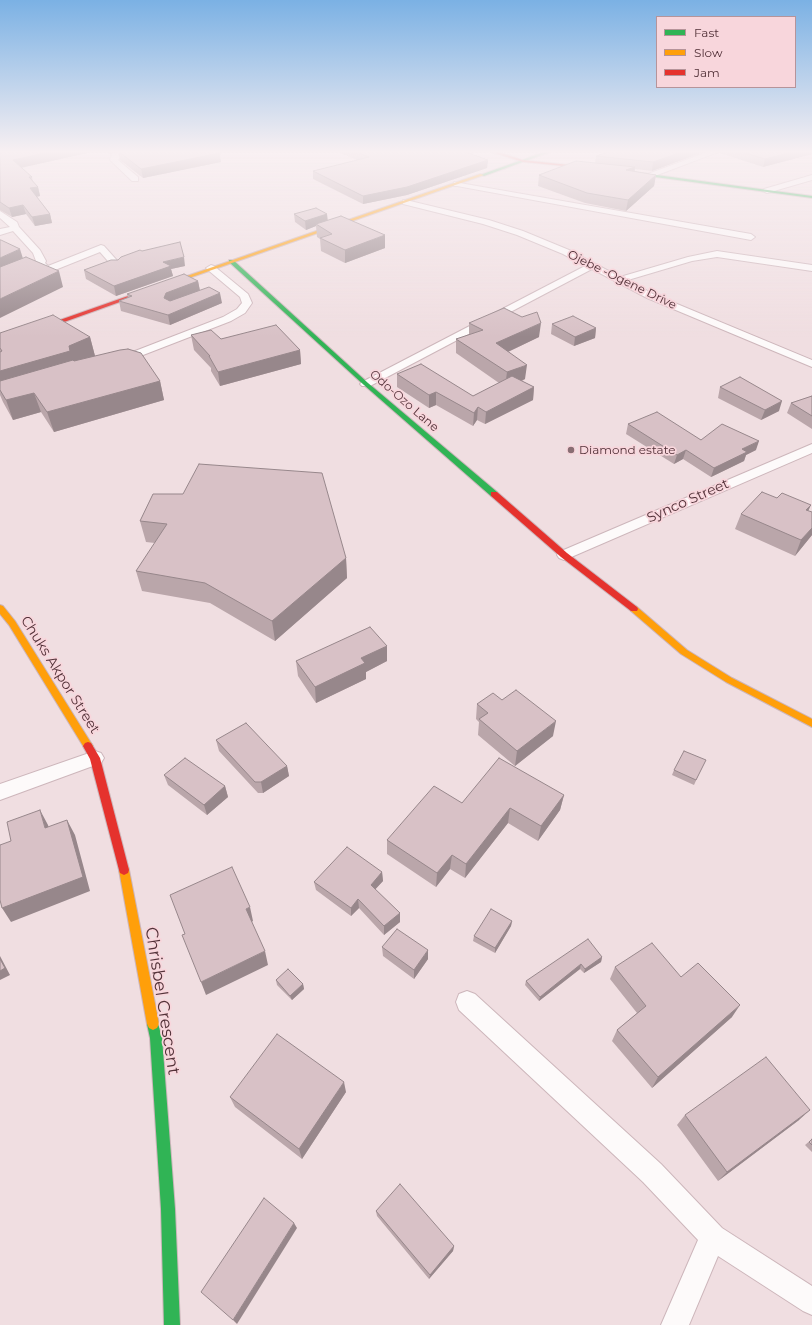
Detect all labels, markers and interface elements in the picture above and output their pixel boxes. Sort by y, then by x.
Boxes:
legend [656,16,796,88]
text: Fast [694,25,719,40]
text: Slow [694,45,723,60]
text: Jam [694,65,720,80]
street label: Ojebe -Ogene Drive [565,247,679,313]
street label: Odo-Ozo Lane [367,367,441,435]
place label: Diamond estate [579,443,676,457]
marker: Diamond estate [566,445,576,455]
street label: Synco Street [644,475,732,527]
street label: Chuks Akpor Street [17,613,103,737]
street label: Chrisbel Crescent [140,926,184,1076]

